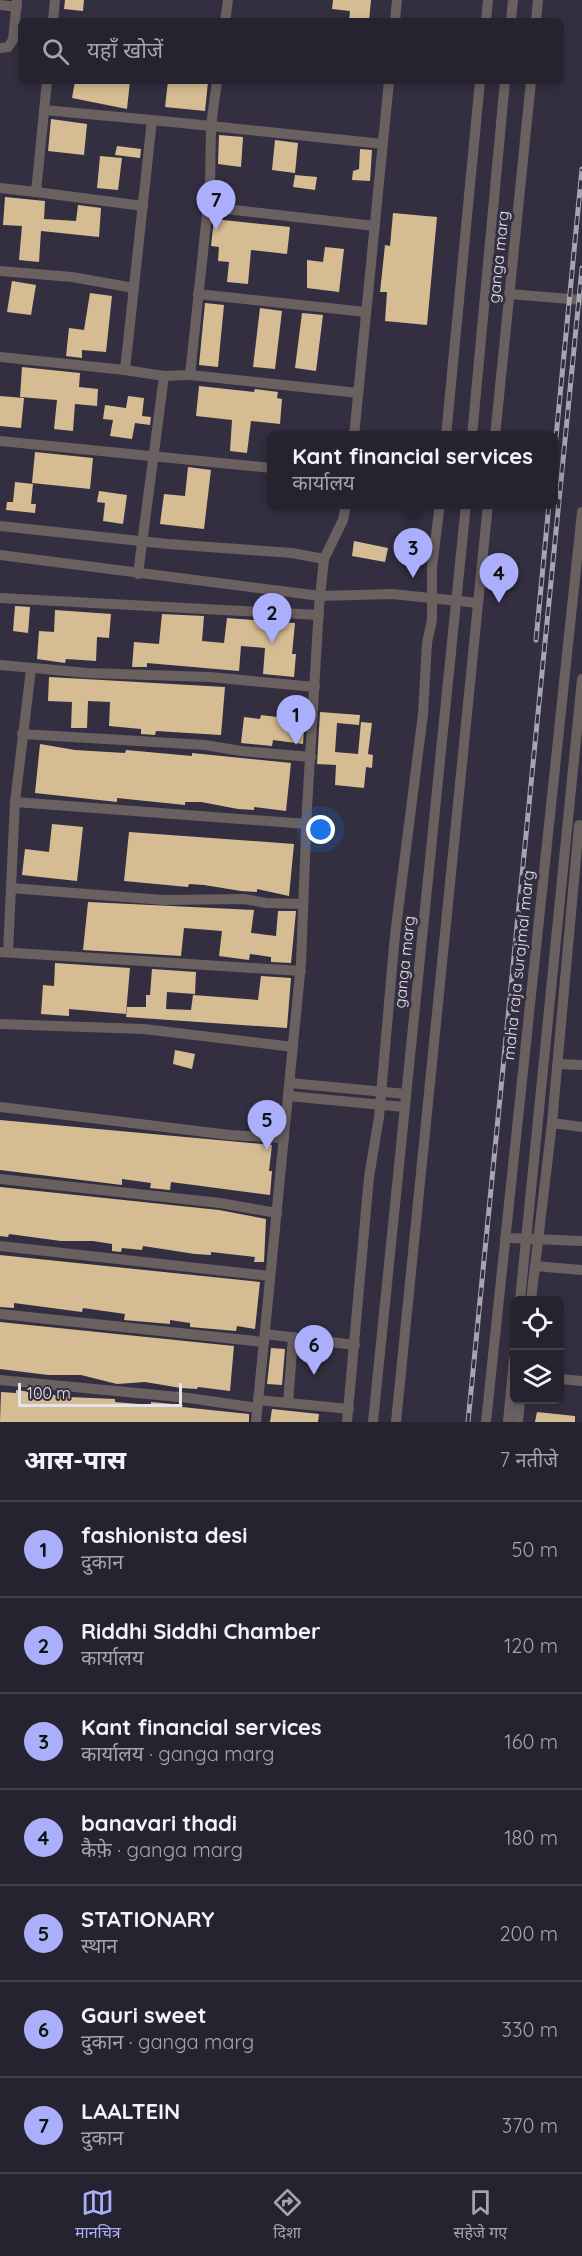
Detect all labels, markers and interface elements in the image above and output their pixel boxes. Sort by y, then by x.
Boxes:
search box [18,18,564,84]
icon: search [39,35,72,68]
text: यहाँ खोजें [87,36,163,64]
pin: 7 [196,180,236,230]
street label: ganga marg [483,210,513,304]
popup [267,431,558,509]
text: Kant financial services [292,442,533,470]
text: कार्यालय [292,470,355,495]
pin: 3 [394,528,432,578]
pin: 4 [480,554,518,603]
pin: 2 [252,594,292,643]
pin: 1 [276,696,316,745]
your location [306,815,335,844]
street label: maha raja surajmal marg [498,869,538,1061]
street label: ganga marg [389,915,419,1009]
pin: 5 [248,1100,286,1150]
map controls [510,1296,564,1404]
button: locate [510,1296,564,1350]
pin: 6 [294,1326,334,1375]
button: layers [510,1350,564,1404]
scale bar [18,1380,182,1408]
text: 100 m [27,1383,71,1403]
text: आस-पास [24,1443,126,1476]
text: 7 नतीजे [500,1447,558,1472]
text: fashionista desi [81,1521,247,1549]
text: 1 [40,1537,47,1562]
text: 50 m [512,1537,558,1562]
text: दुकान [81,1549,123,1574]
text: Riddhi Siddhi Chamber [81,1617,321,1645]
text: 2 [38,1633,49,1658]
text: 120 m [504,1633,558,1658]
text: कार्यालय [81,1645,143,1670]
text: Kant financial services [81,1713,322,1741]
text: 3 [38,1729,49,1754]
text: 160 m [504,1729,558,1754]
text: कार्यालय · ganga marg [81,1741,275,1766]
text: banavari thadi [81,1809,237,1837]
text: 4 [38,1825,49,1850]
text: 180 m [504,1825,558,1850]
text: कैफ़े · ganga marg [81,1837,243,1862]
text: STATIONARY [81,1905,214,1933]
text: 5 [38,1921,49,1946]
text: 200 m [499,1921,558,1946]
text: स्थान [81,1933,117,1958]
text: Gauri sweet [81,2001,207,2029]
text: 6 [38,2017,49,2042]
text: 330 m [501,2017,558,2042]
text: दुकान · ganga marg [81,2029,254,2054]
text: LAALTEIN [81,2097,180,2125]
text: 7 [38,2113,49,2138]
text: 370 m [502,2113,558,2138]
text: दुकान [81,2125,123,2150]
tab: मानचित्र [75,2186,121,2245]
tab: दिशा [271,2186,304,2245]
tab: सहेजे गए [454,2186,507,2245]

